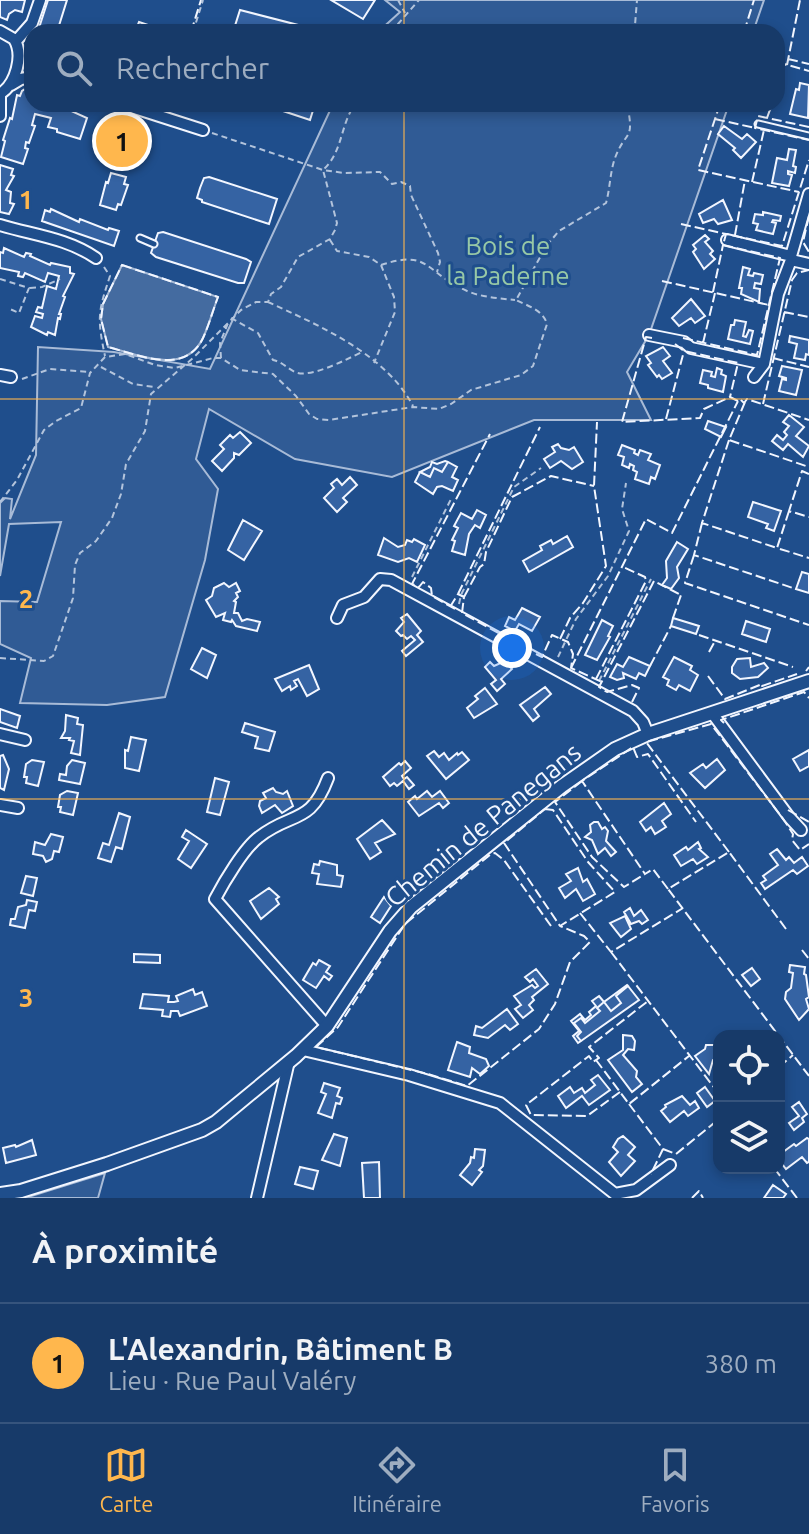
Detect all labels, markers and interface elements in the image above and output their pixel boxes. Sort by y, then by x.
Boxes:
search box [24,24,785,112]
icon: search [52,46,96,90]
text: Rechercher [116,51,269,85]
pin: 1 [96,111,148,171]
text: 1 [19,185,33,214]
park label: Bois de la Paderne [446,231,570,290]
text: 2 [19,584,33,613]
your location [492,628,532,668]
street label: Chemin de Panegans [379,737,586,912]
text: 3 [19,983,33,1012]
map controls [713,1030,785,1174]
button: locate [713,1030,785,1102]
button: layers [713,1102,785,1174]
text: À proximité [32,1231,218,1269]
text: L'Alexandrin, Bâtiment B [108,1332,453,1366]
text: 1 [51,1349,65,1378]
text: 380 m [705,1349,777,1378]
text: Lieu · Rue Paul Valéry [108,1366,356,1395]
tab: Carte [99,1443,153,1516]
tab: Itinéraire [352,1443,442,1516]
tab: Favoris [641,1443,710,1516]

